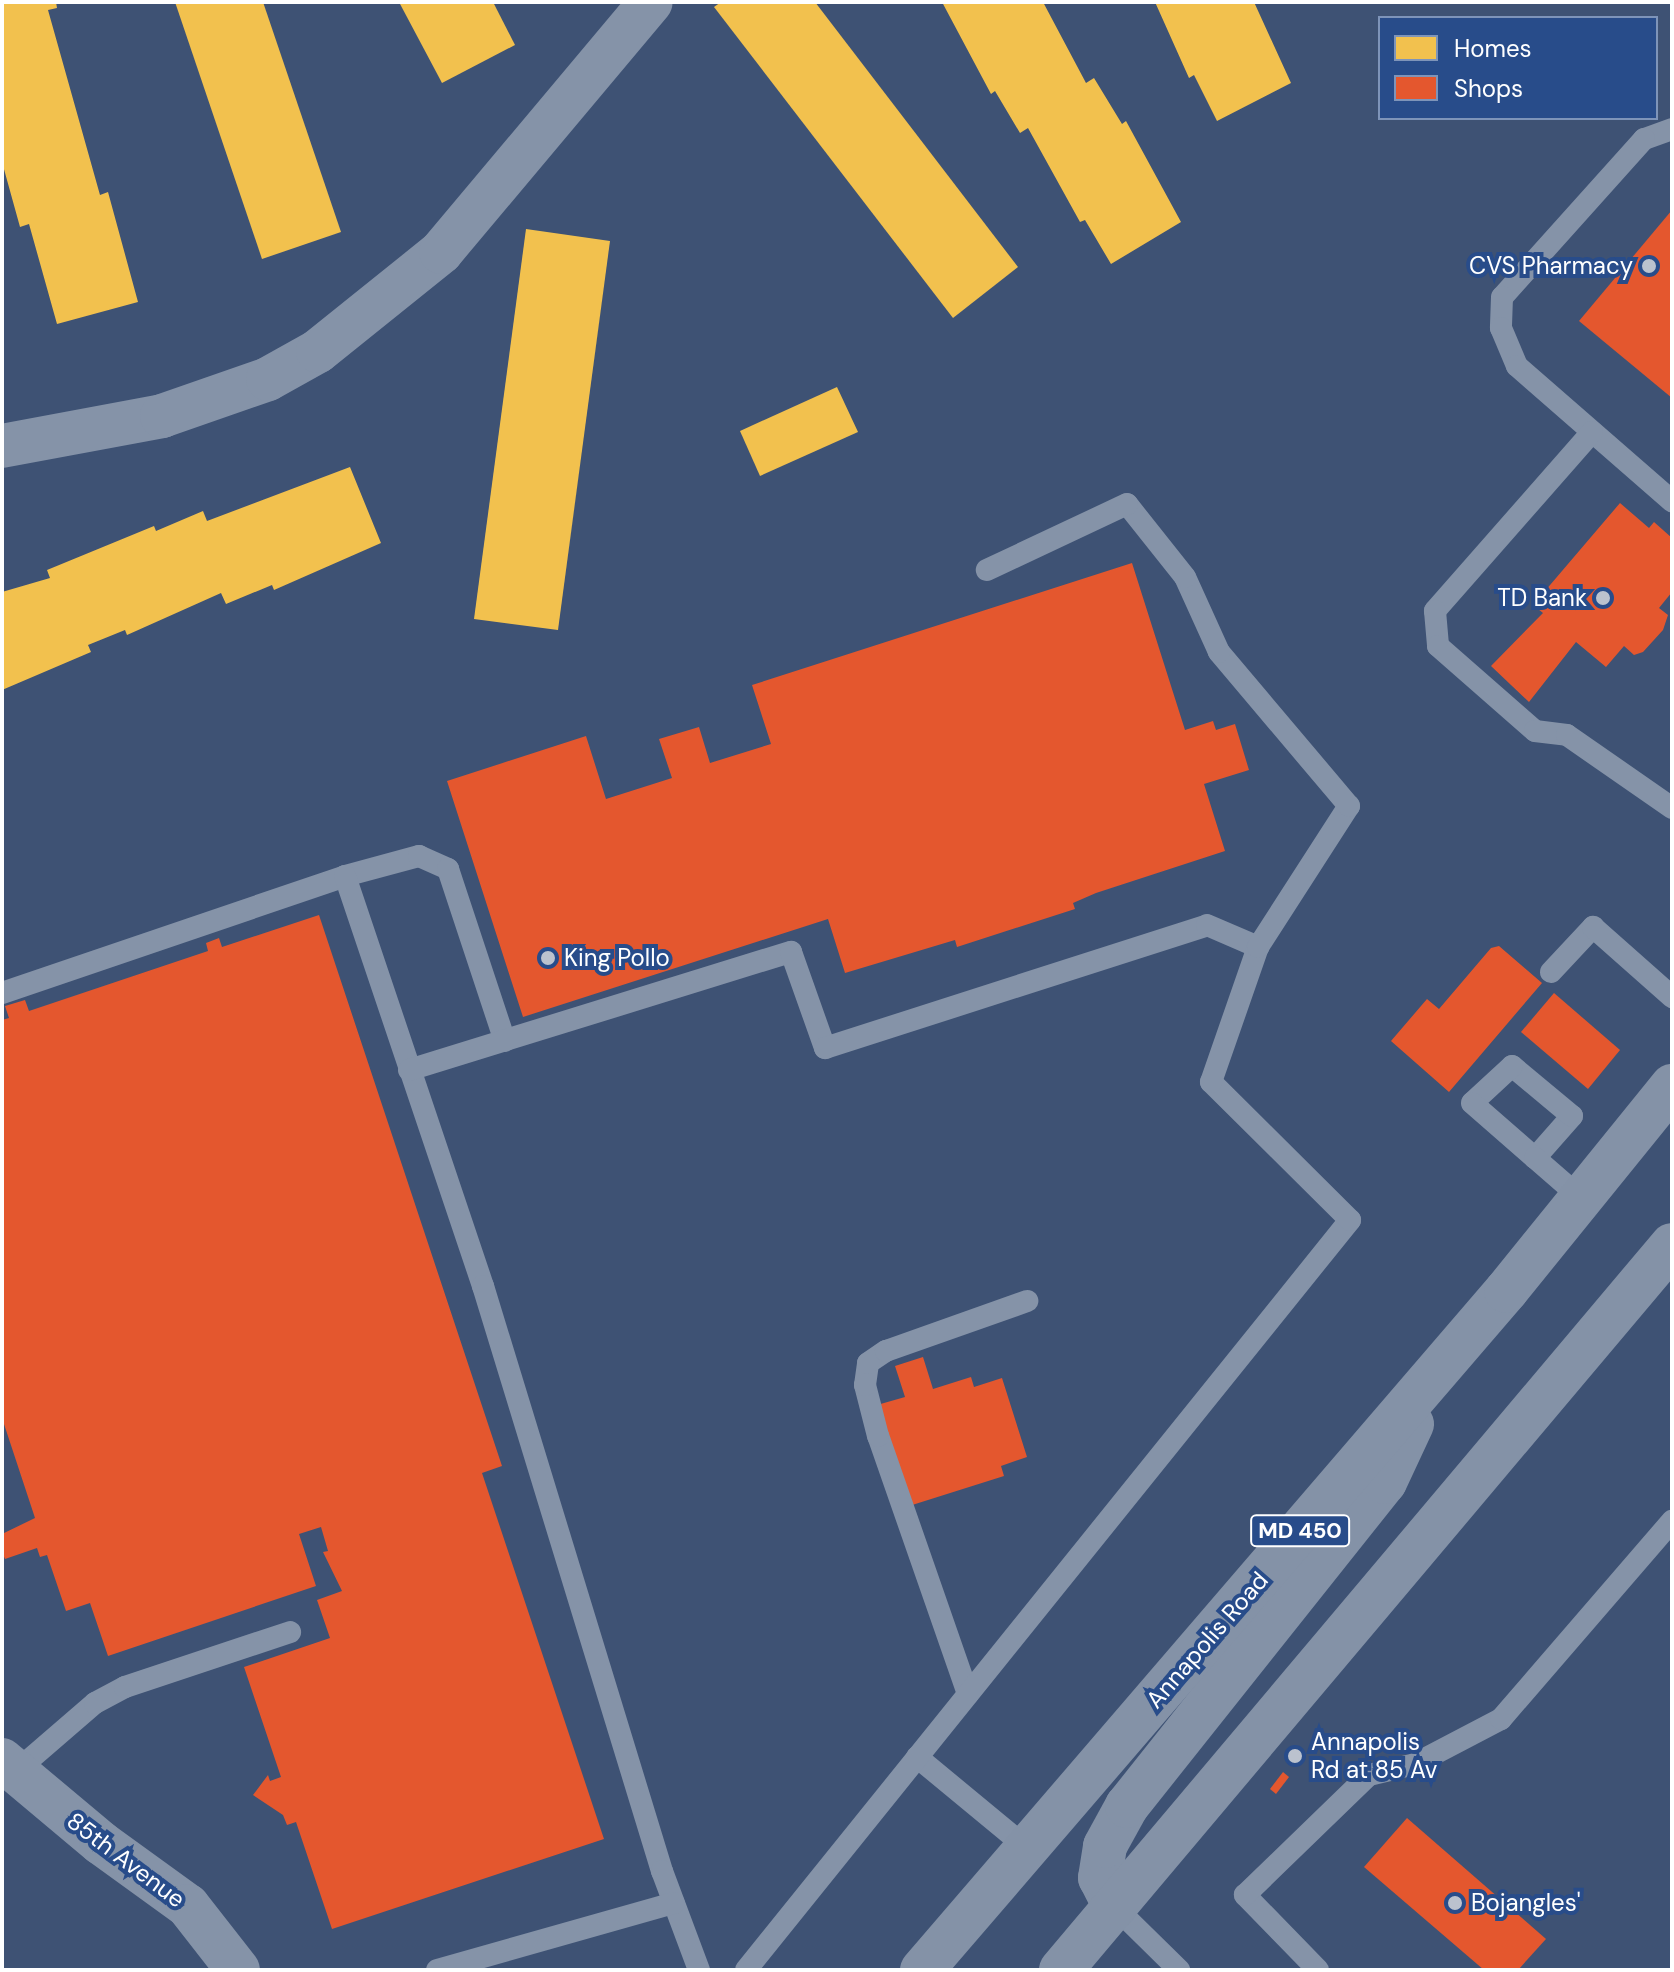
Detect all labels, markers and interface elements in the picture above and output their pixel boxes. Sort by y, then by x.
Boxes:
legend [1378,16,1658,120]
text: Homes [1454,33,1532,64]
text: Shops [1454,73,1523,104]
place label: CVS Pharmacy [1469,252,1633,280]
marker: CVS Pharmacy [1640,257,1658,275]
place label: TD Bank [1497,584,1587,612]
marker: TD Bank [1594,589,1612,607]
place label: King Pollo [564,944,670,972]
marker: King Pollo [539,949,557,967]
road number: MD 450 [1250,1513,1350,1549]
street label: Annapolis Road [1140,1566,1274,1714]
place label: Annapolis Rd at 85 Av [1311,1728,1437,1784]
marker: Annapolis Rd at 85 Av [1286,1747,1304,1765]
street label: 85th Avenue [61,1806,191,1914]
place label: Bojangles' [1471,1889,1581,1917]
marker: Bojangles' [1446,1894,1464,1912]

